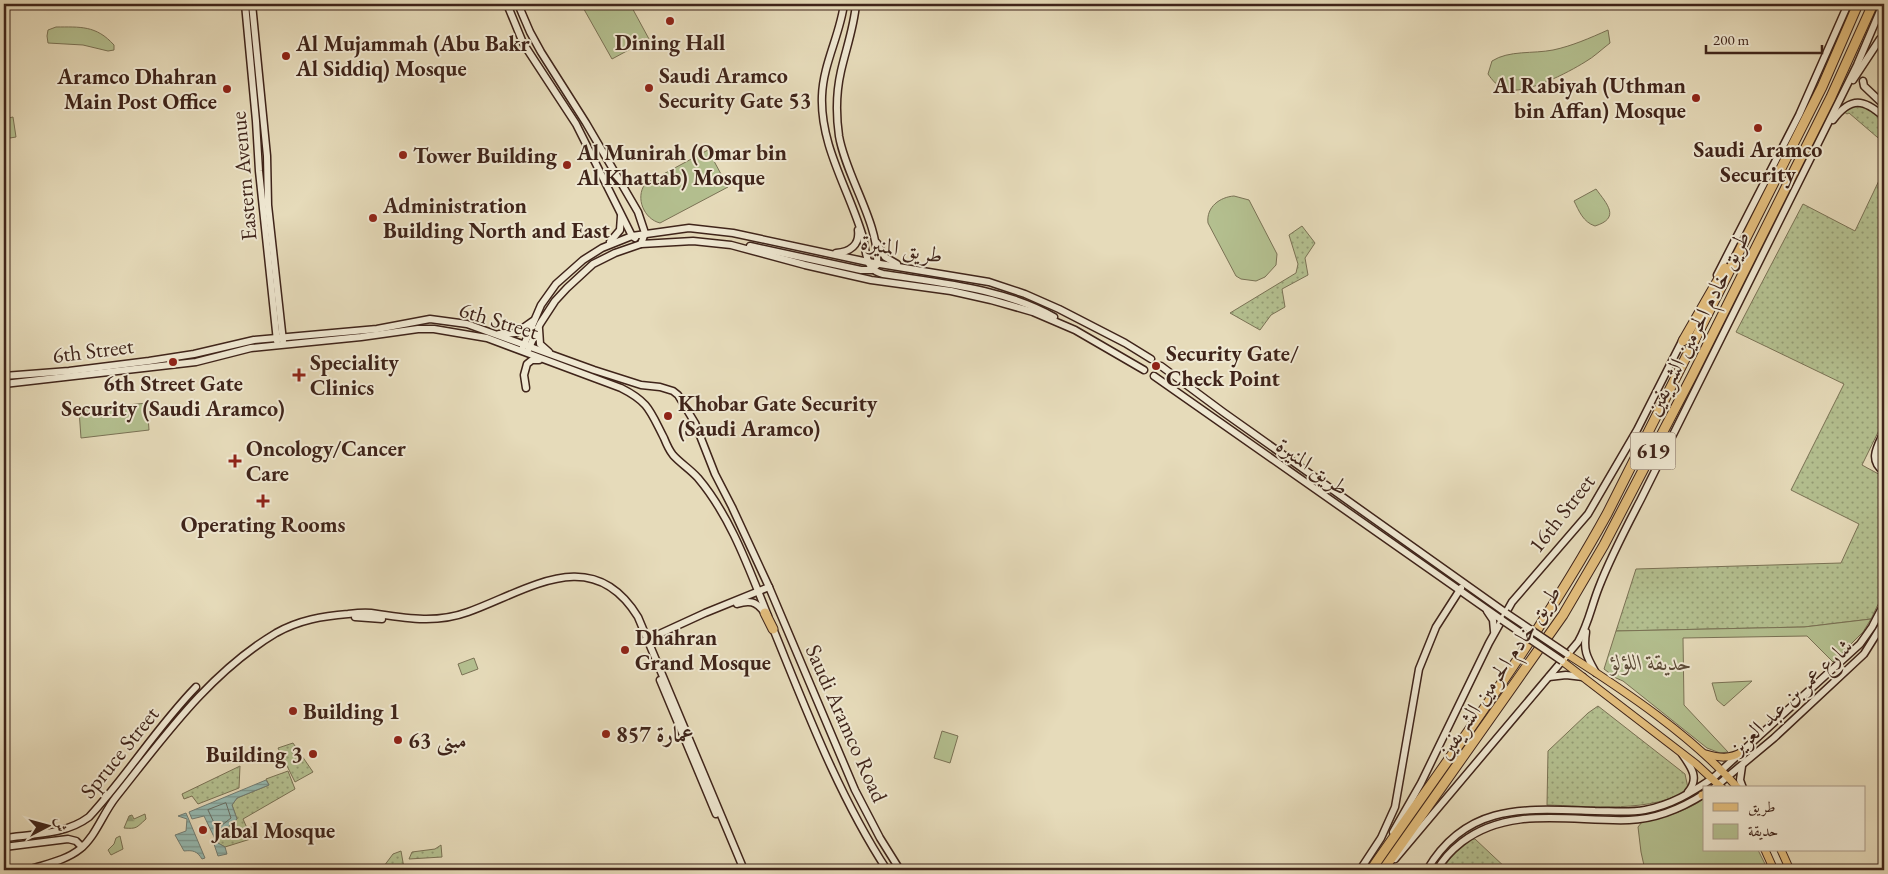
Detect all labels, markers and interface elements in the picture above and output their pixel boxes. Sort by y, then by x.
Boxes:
marker: Dining Hall [664,15,676,27]
scale bar [1706,22,1822,54]
place label: Dining Hall [615,28,725,57]
place label: Al Mujammah (Abu Bakr Al Siddiq) Mosque [295,29,530,83]
text: 200 m [1713,30,1750,49]
marker: Al Mujammah (Abu Bakr Al Siddiq) Mosque [280,50,292,62]
place label: Saudi Aramco Security Gate 53 [659,61,811,115]
place label: Aramco Dhahran Main Post Office [56,62,218,116]
place label: Al Rabiyah (Uthman bin Affan) Mosque [1492,71,1687,125]
marker: Saudi Aramco Security Gate 53 [643,82,655,94]
marker: Aramco Dhahran Main Post Office [221,83,233,95]
marker: Al Rabiyah (Uthman bin Affan) Mosque [1690,92,1702,104]
street label: Eastern Avenue [223,110,264,242]
marker: Saudi Aramco Security [1752,122,1764,134]
place label: Saudi Aramco Security [1694,135,1822,189]
place label: Al Munirah (Omar bin Al Khattab) Mosque [576,138,787,192]
place label: Tower Building [413,141,558,170]
marker: Tower Building [397,149,409,161]
marker: Al Munirah (Omar bin Al Khattab) Mosque [561,159,573,171]
place label: Administration Building North and East [382,191,610,245]
marker: Administration Building North and East [367,212,379,224]
street label: طريق خادم الحرمين الشريفين [1638,226,1761,423]
street label: طريق المنيرة [859,227,945,270]
street label: 6th Street [456,295,542,346]
street label: 6th Street [51,331,135,370]
place label: Security Gate/ Check Point [1166,339,1299,393]
place label: Speciality Clinics [310,348,399,402]
marker: 6th Street Gate Security (Saudi Aramco) [167,356,179,368]
marker: Security Gate/ Check Point [1150,360,1162,372]
marker: Speciality Clinics [292,368,306,382]
place label: 6th Street Gate Security (Saudi Aramco) [61,369,285,423]
place label: Khobar Gate Security (Saudi Aramco) [678,389,878,443]
marker: Khobar Gate Security (Saudi Aramco) [662,410,674,422]
street label: طريق المنيرة [1270,431,1355,502]
road number: 619 [1630,432,1676,470]
place label: Oncology/Cancer Care [246,434,407,488]
marker: Oncology/Cancer Care [228,454,242,468]
street label: 16th Street [1522,468,1601,559]
marker: Operating Rooms [256,494,270,508]
place label: Operating Rooms [181,510,345,539]
street label: طريق خادم الحرمين الشريفين [1429,580,1572,768]
place label: Dhahran Grand Mosque [635,623,771,677]
street label: شارع عمر بن عبد العزيز [1722,632,1862,765]
street label: Saudi Aramco Road [799,640,895,807]
marker: Dhahran Grand Mosque [619,644,631,656]
park label: حديقة اللؤلؤ [1609,648,1692,677]
place label: Building 1 [303,697,400,726]
street label: Spruce Street [73,700,165,804]
marker: Building 1 [287,705,299,717]
place label: عمارة 857 [616,720,694,749]
place label: مبنى 63 [408,726,466,756]
marker: عمارة 857 [600,728,612,740]
marker: مبنى 63 [392,734,404,746]
place label: Building 3 [206,740,303,769]
marker: Building 3 [307,748,319,760]
legend [1703,786,1866,852]
text: طريق [1748,797,1775,817]
north arrow [22,802,72,852]
place label: Jabal Mosque [211,816,335,845]
text: ش [51,817,71,833]
text: حديقة [1748,821,1778,840]
marker: Jabal Mosque [197,824,209,836]

